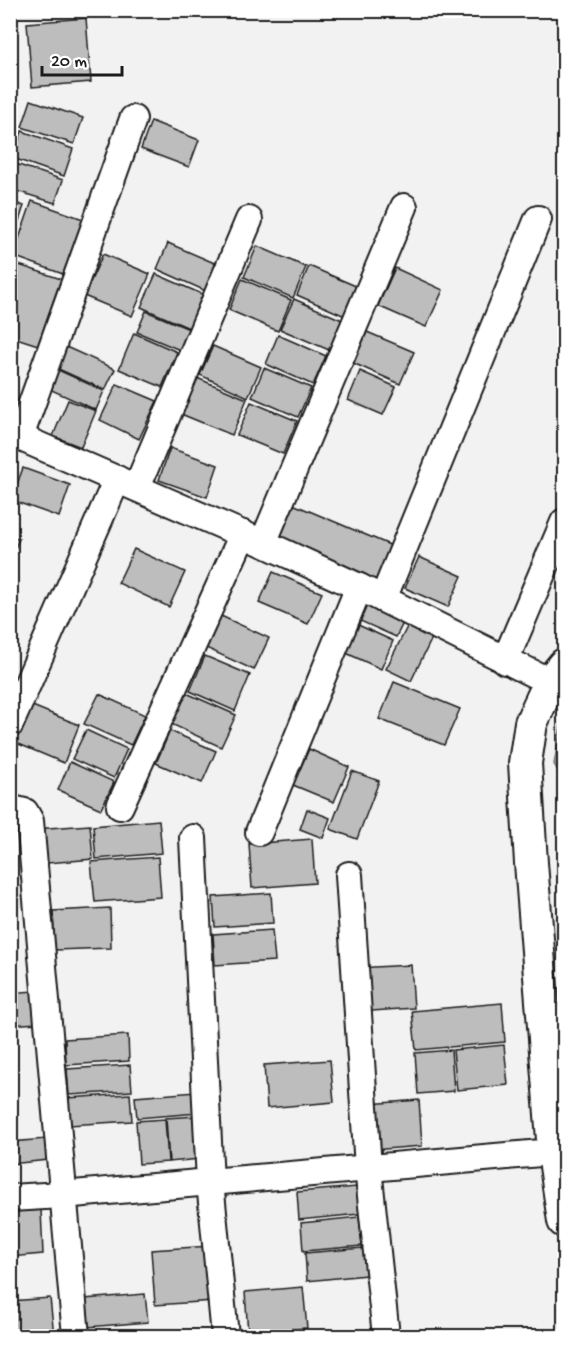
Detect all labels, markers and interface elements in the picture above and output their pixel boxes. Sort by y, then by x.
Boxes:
scale bar [42,39,122,77]
text: 20 m [51,52,87,73]

